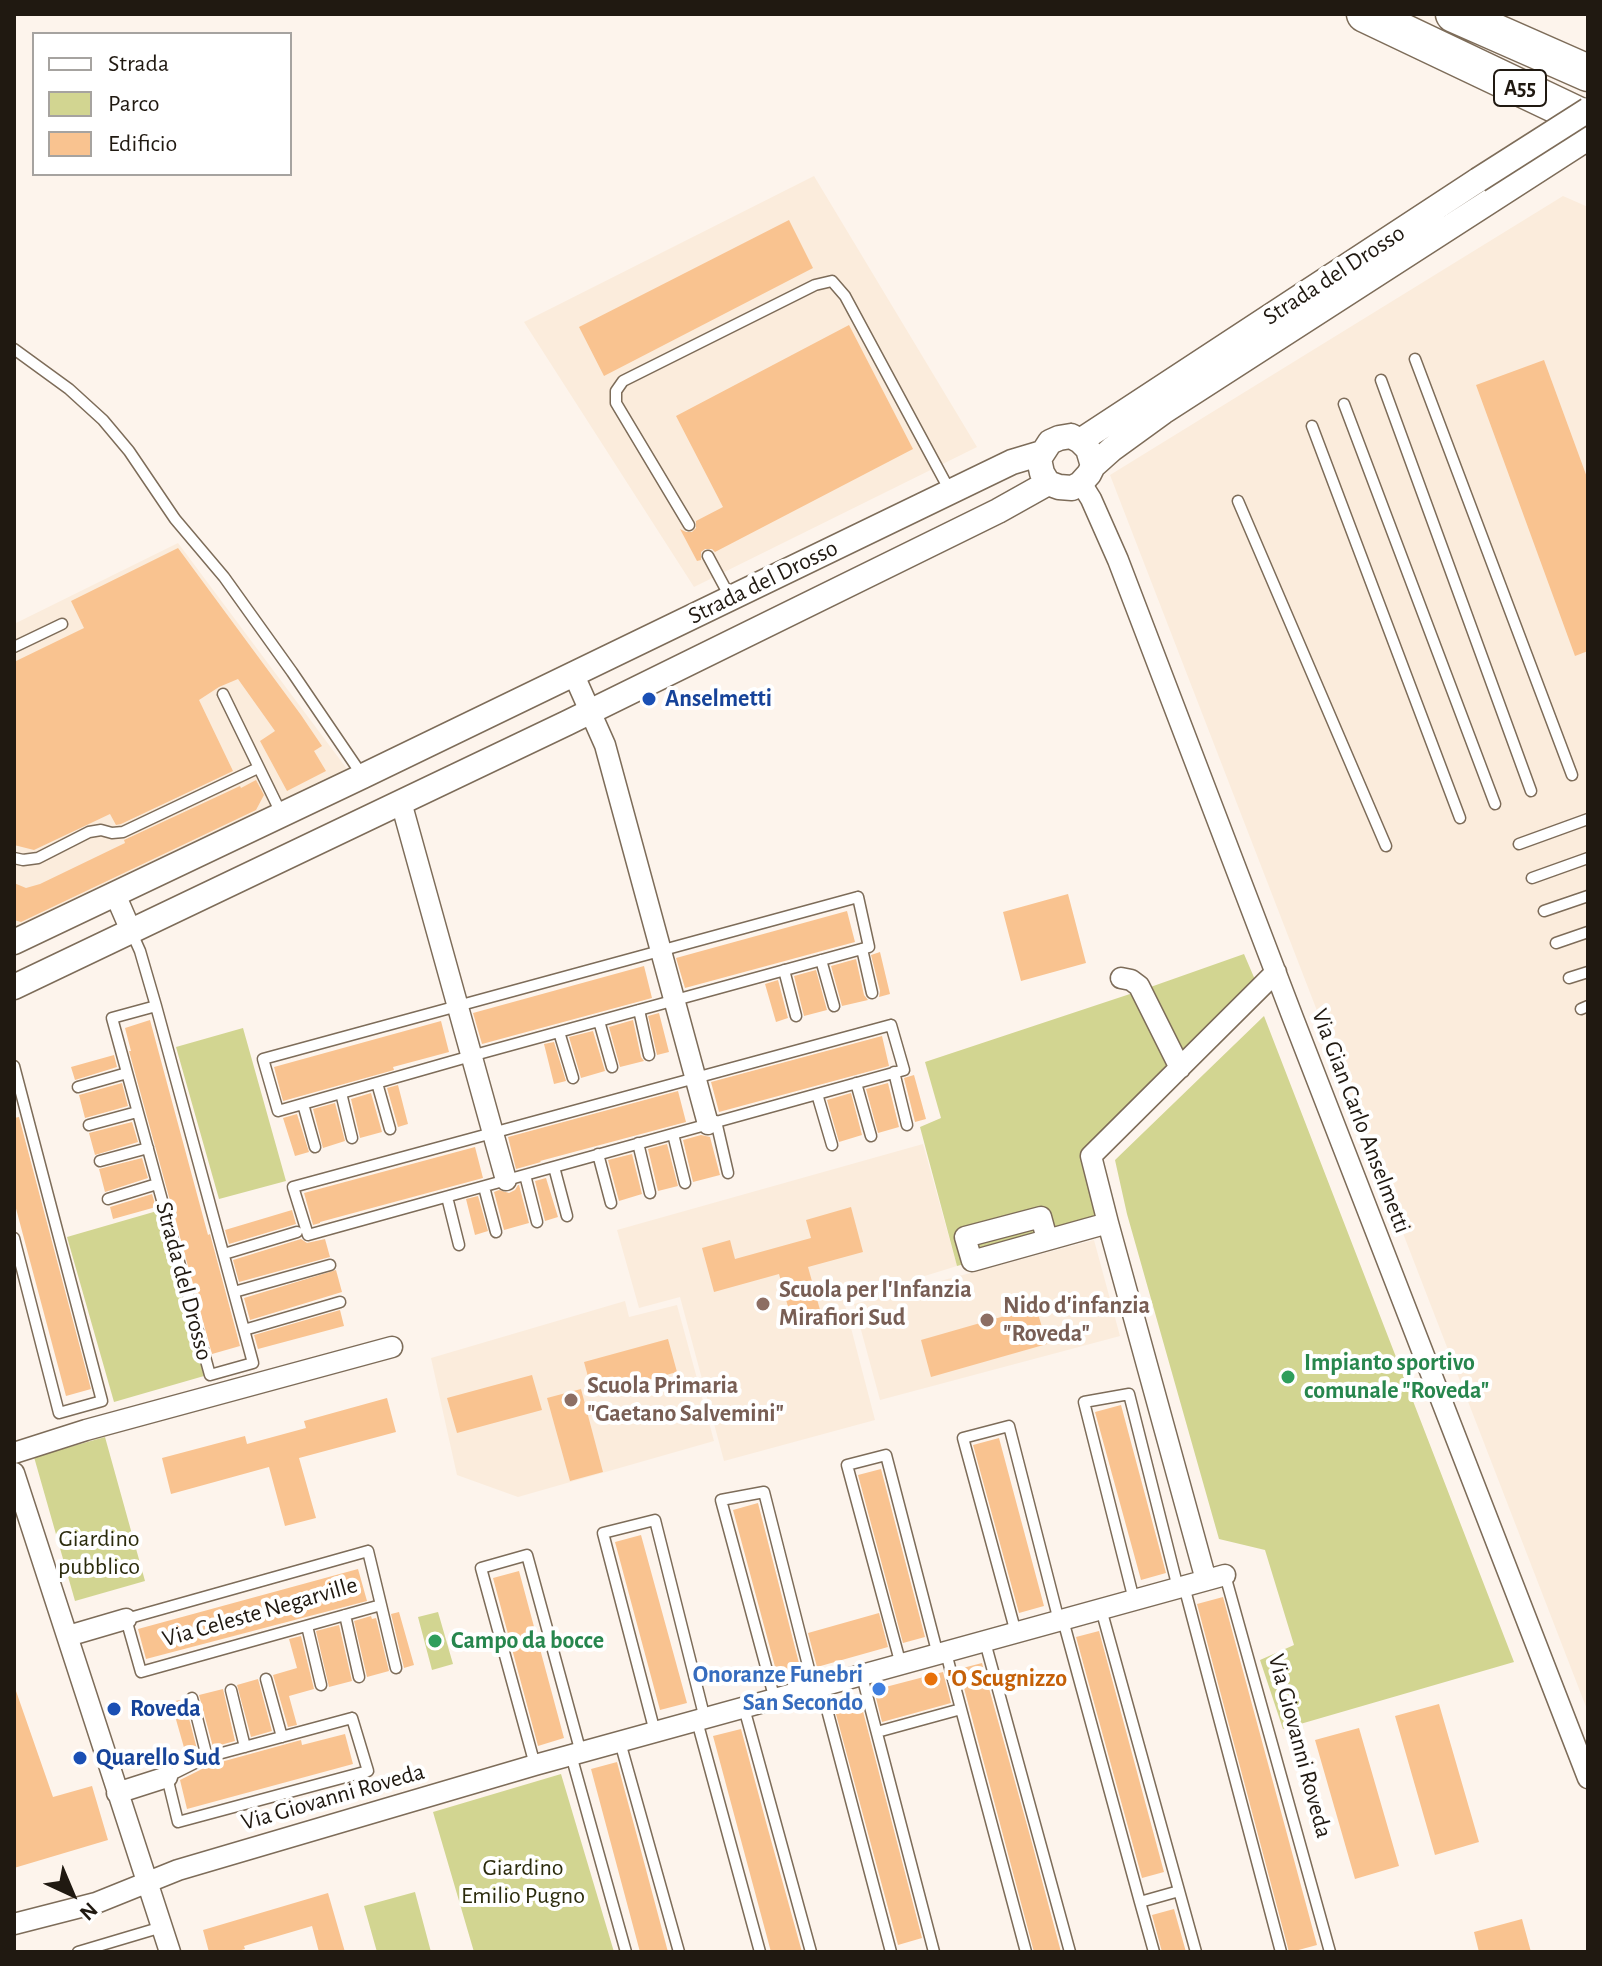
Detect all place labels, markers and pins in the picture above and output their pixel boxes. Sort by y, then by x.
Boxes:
place label: Anselmetti [665,685,772,713]
marker: Anselmetti [640,690,658,708]
place label: Scuola per l'Infanzia Mirafiori Sud [779,1276,972,1332]
place label: Nido d'infanzia "Roveda" [1003,1292,1150,1348]
marker: Scuola per l'Infanzia Mirafiori Sud [754,1295,772,1313]
marker: Nido d'infanzia "Roveda" [978,1311,996,1329]
place label: Impianto sportivo comunale "Roveda" [1304,1349,1489,1405]
marker: Impianto sportivo comunale "Roveda" [1279,1368,1297,1386]
place label: Scuola Primaria "Gaetano Salvemini" [587,1372,784,1428]
marker: Scuola Primaria "Gaetano Salvemini" [562,1391,580,1409]
place label: Campo da bocce [451,1627,604,1655]
marker: Campo da bocce [426,1632,444,1650]
place label: Onoranze Funebri San Secondo [693,1661,863,1717]
place label: 'O Scugnizzo [947,1665,1067,1693]
marker: 'O Scugnizzo [922,1670,940,1688]
marker: Onoranze Funebri San Secondo [870,1680,888,1698]
place label: Roveda [130,1695,201,1723]
marker: Roveda [105,1700,123,1718]
place label: Quarello Sud [96,1744,220,1772]
marker: Quarello Sud [71,1749,89,1767]

